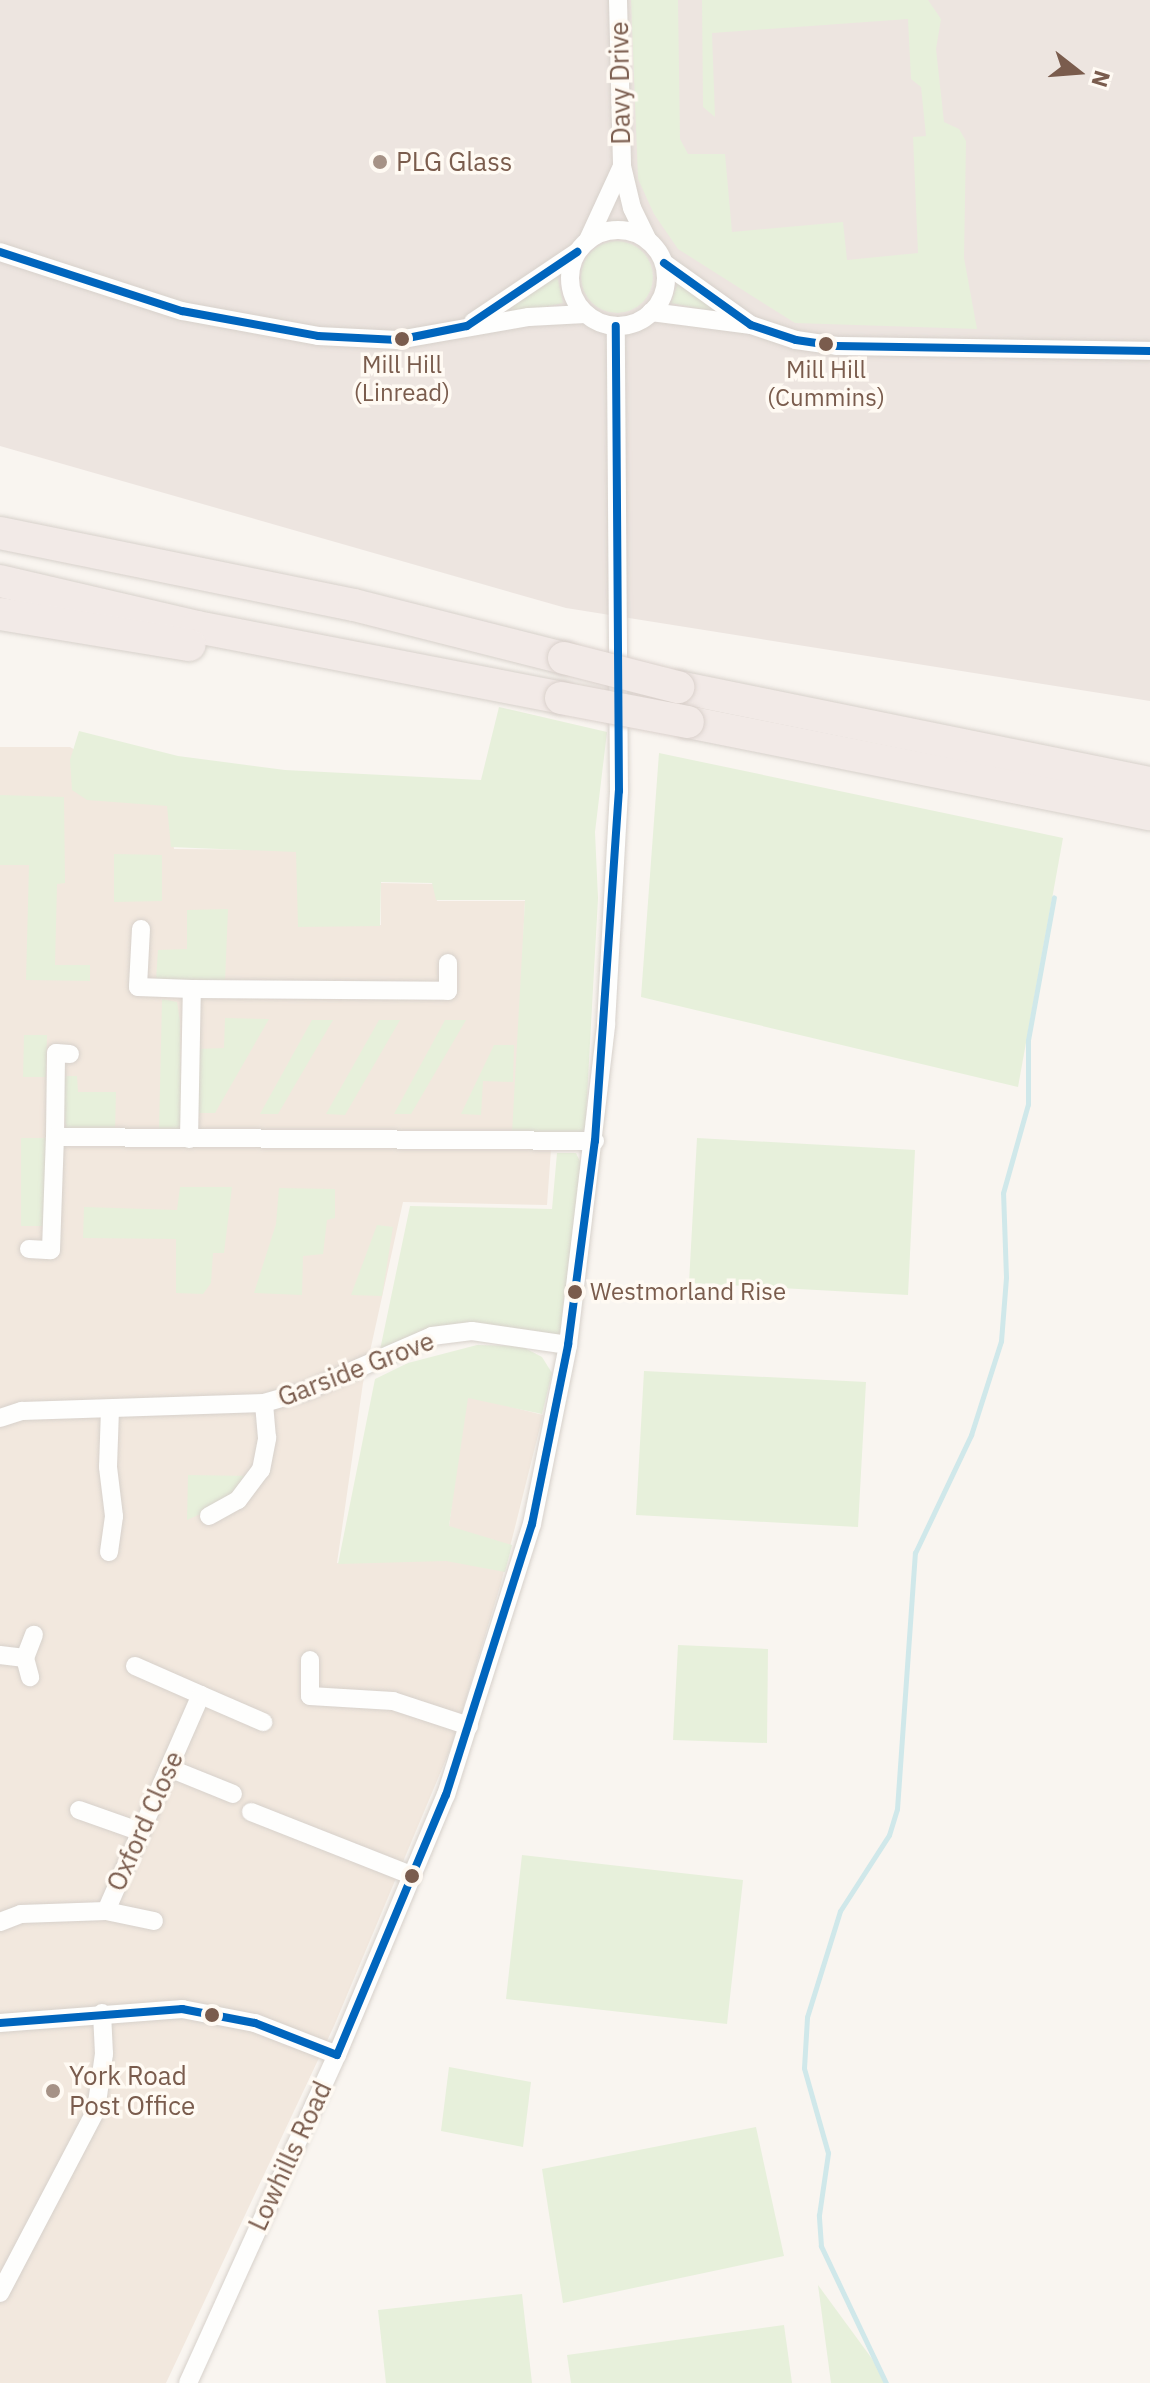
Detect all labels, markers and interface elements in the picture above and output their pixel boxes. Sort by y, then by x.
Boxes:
street label: Davy Drive [603,21,637,145]
north arrow [1038,32,1118,112]
text: N [1085,67,1118,91]
place label: PLG Glass [396,146,512,178]
marker: PLG Glass [371,153,389,171]
marker: Mill Hill (Linread) [394,331,410,347]
marker: Mill Hill (Cummins) [818,336,834,352]
place label: Mill Hill (Linread) [354,351,450,407]
place label: Mill Hill (Cummins) [767,356,885,412]
place label: Westmorland Rise [590,1278,786,1306]
marker: Westmorland Rise [567,1284,583,1300]
street label: Garside Grove [273,1325,439,1413]
street label: Oxford Close [100,1746,190,1896]
unlabelled marker [404,1868,420,1884]
unlabelled marker [204,2007,220,2023]
place label: York Road Post Office [69,2060,195,2122]
street label: Lowhills Road [242,2076,338,2236]
marker: York Road Post Office [44,2082,62,2100]

